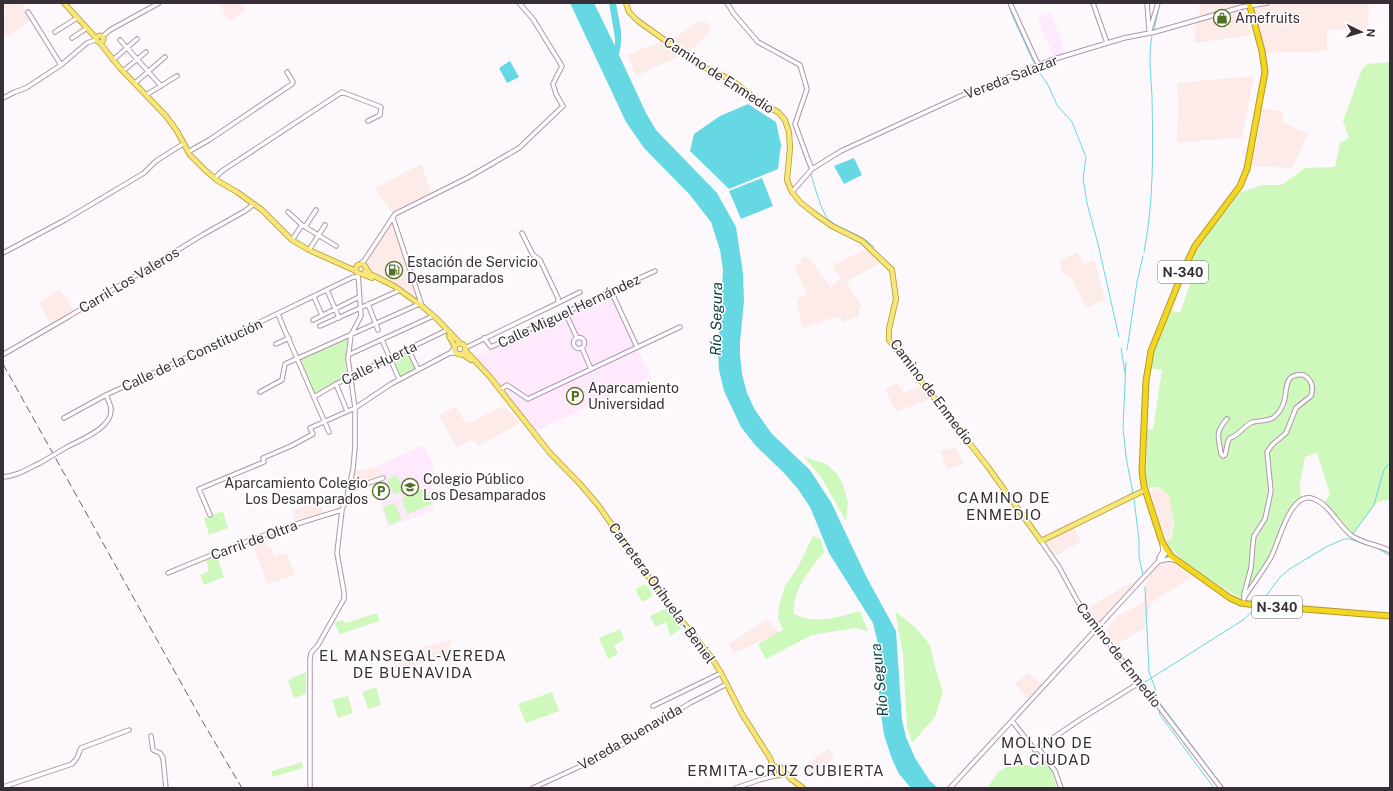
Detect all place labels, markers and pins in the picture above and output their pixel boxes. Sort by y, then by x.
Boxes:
shop icon: Amefruits [1212,8,1232,28]
place label: Amefruits [1235,10,1300,26]
place label: Estación de Servicio Desamparados [407,254,538,286]
fuel station icon: Estación de Servicio Desamparados [384,260,404,280]
place label: Aparcamiento Universidad [588,380,679,412]
parking icon: Aparcamiento Universidad [565,386,585,406]
place label: Colegio Público Los Desamparados [423,471,546,503]
place label: Aparcamiento Colegio Los Desamparados [224,475,368,507]
school or university icon: Colegio Público Los Desamparados [400,477,420,497]
parking icon: Aparcamiento Colegio Los Desamparados [371,481,391,501]

